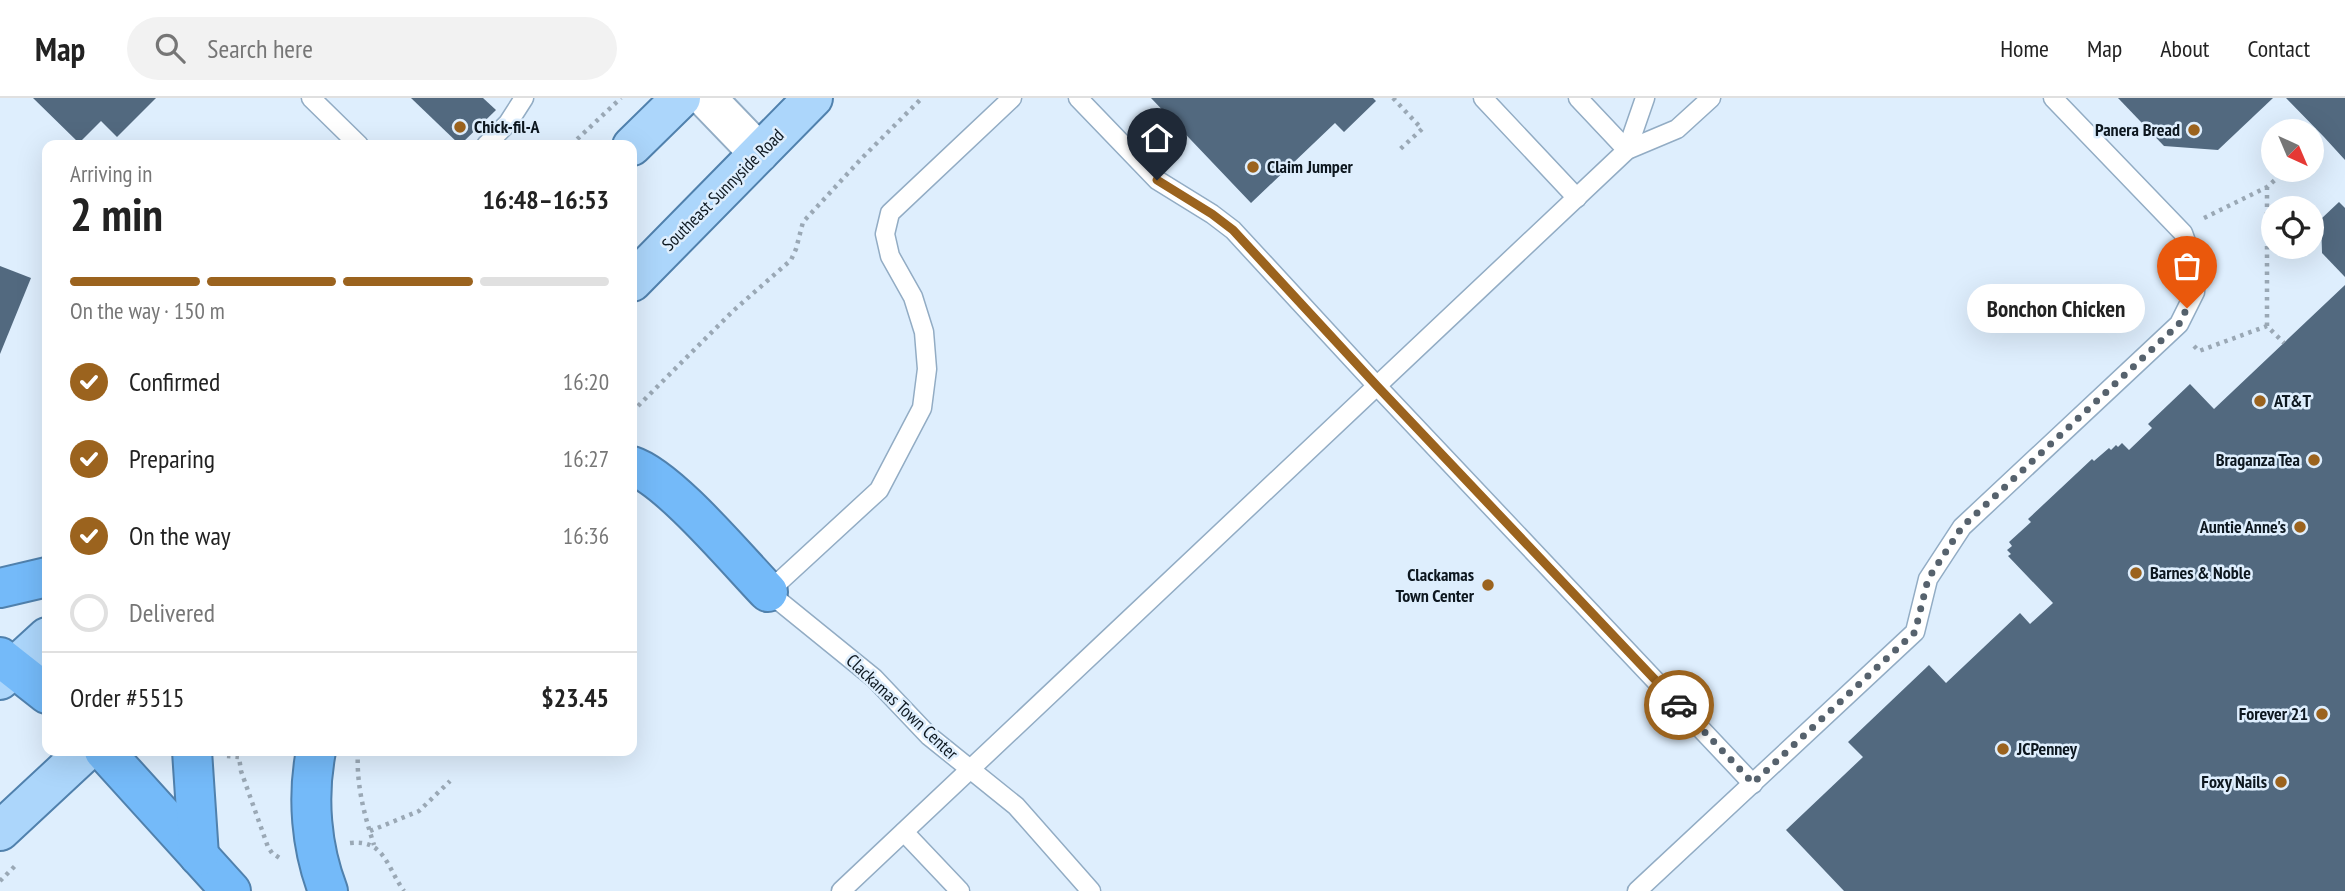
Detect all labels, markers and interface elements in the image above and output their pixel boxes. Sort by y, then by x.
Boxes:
search box [127,17,617,80]
text: Map [35,27,85,70]
icon: search [151,29,189,67]
text: Search here [207,32,313,65]
text: Home [2000,33,2049,64]
text: Map [2087,33,2122,64]
text: About [2160,33,2209,64]
text: Contact [2247,33,2310,64]
pin [1127,108,1187,180]
place label: Chick-fil-A [474,115,541,138]
place label: Panera Bread [2095,118,2180,141]
marker: Chick-fil-A [452,119,468,135]
icon: home [1138,119,1176,157]
north arrow [2261,119,2324,182]
map controls [2261,119,2324,259]
marker: Panera Bread [2186,122,2202,138]
street label: Southeast Sunnyside Road [657,124,789,256]
place label: Claim Jumper [1267,155,1354,178]
text: Arriving in [70,159,152,188]
marker: Claim Jumper [1245,159,1261,175]
text: 16:48–16:53 [482,183,609,216]
text: 2 min [70,184,163,244]
button: locate [2261,196,2324,259]
pin [2157,236,2217,308]
icon: bag [2168,247,2206,285]
callout: Bonchon Chicken [1966,284,2145,332]
text: Bonchon Chicken [1987,294,2125,323]
text: On the way · 150 m [70,296,225,325]
icon: check [70,363,108,401]
text: Confirmed [129,365,220,398]
text: 16:20 [563,367,609,396]
place label: AT&T [2273,389,2311,412]
marker: AT&T [2252,393,2268,409]
icon: check [70,440,108,478]
text: Preparing [129,442,215,475]
text: 16:27 [563,444,609,473]
place label: Braganza Tea [2216,448,2300,471]
marker: Braganza Tea [2306,452,2322,468]
place label: Auntie Anne's [2199,515,2286,538]
icon: check [70,517,108,555]
text: On the way [129,519,231,552]
marker: Auntie Anne's [2292,519,2308,535]
text: 16:36 [563,521,609,550]
place label: Barnes & Noble [2150,561,2251,584]
place label: Clackamas Town Center [1395,563,1475,607]
marker: Barnes & Noble [2128,565,2144,581]
marker: Clackamas Town Center [1480,577,1496,593]
text: Delivered [129,596,215,629]
street label: Clackamas Town Center [841,649,963,765]
courier [1644,670,1714,740]
text: Order #5515 [70,681,185,714]
text: $23.45 [541,681,609,714]
icon: car [1660,686,1698,724]
place label: Forever 21 [2239,702,2308,725]
marker: Forever 21 [2314,706,2330,722]
place label: JCPenney [2016,737,2078,760]
marker: JCPenney [1995,741,2011,757]
place label: Foxy Nails [2201,770,2267,793]
marker: Foxy Nails [2273,774,2289,790]

